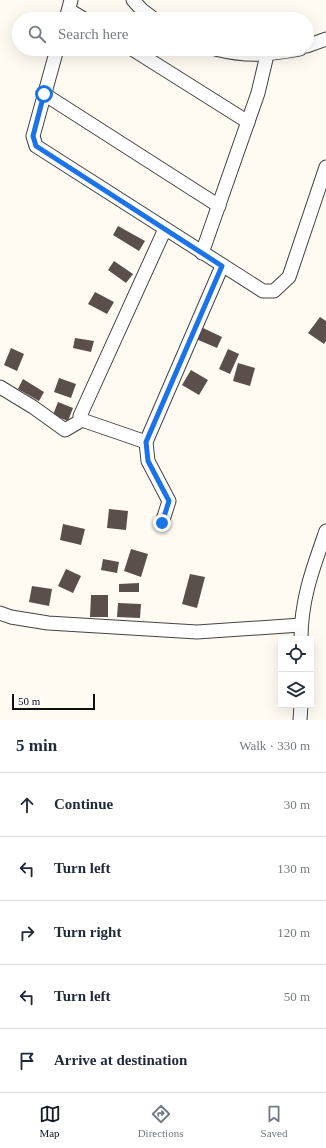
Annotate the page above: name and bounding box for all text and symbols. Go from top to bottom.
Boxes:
search box [12,12,314,56]
icon: search [26,23,48,45]
text: Search here [58,26,128,42]
route start [35,85,53,103]
route end [153,514,171,532]
map controls [278,636,314,708]
button: locate [278,636,314,672]
button: layers [278,672,314,708]
scale bar [12,692,95,711]
text: 50 m [18,695,40,707]
text: 5 min [16,736,57,755]
text: Walk · 330 m [239,738,310,753]
icon: ahead [16,794,38,816]
text: Continue [54,796,113,812]
text: 30 m [284,797,310,812]
icon: left [16,858,38,880]
text: Turn left [54,860,111,876]
text: 130 m [277,861,310,876]
icon: right [16,922,38,944]
text: Turn right [54,924,121,940]
text: 120 m [277,925,310,940]
icon: left [16,986,38,1008]
text: Turn left [54,988,111,1004]
text: 50 m [284,989,310,1004]
icon: arrive [16,1050,38,1072]
text: Arrive at destination [54,1052,187,1068]
tab: Map [39,1103,61,1139]
tab: Directions [138,1103,183,1139]
tab: Saved [261,1103,287,1139]

